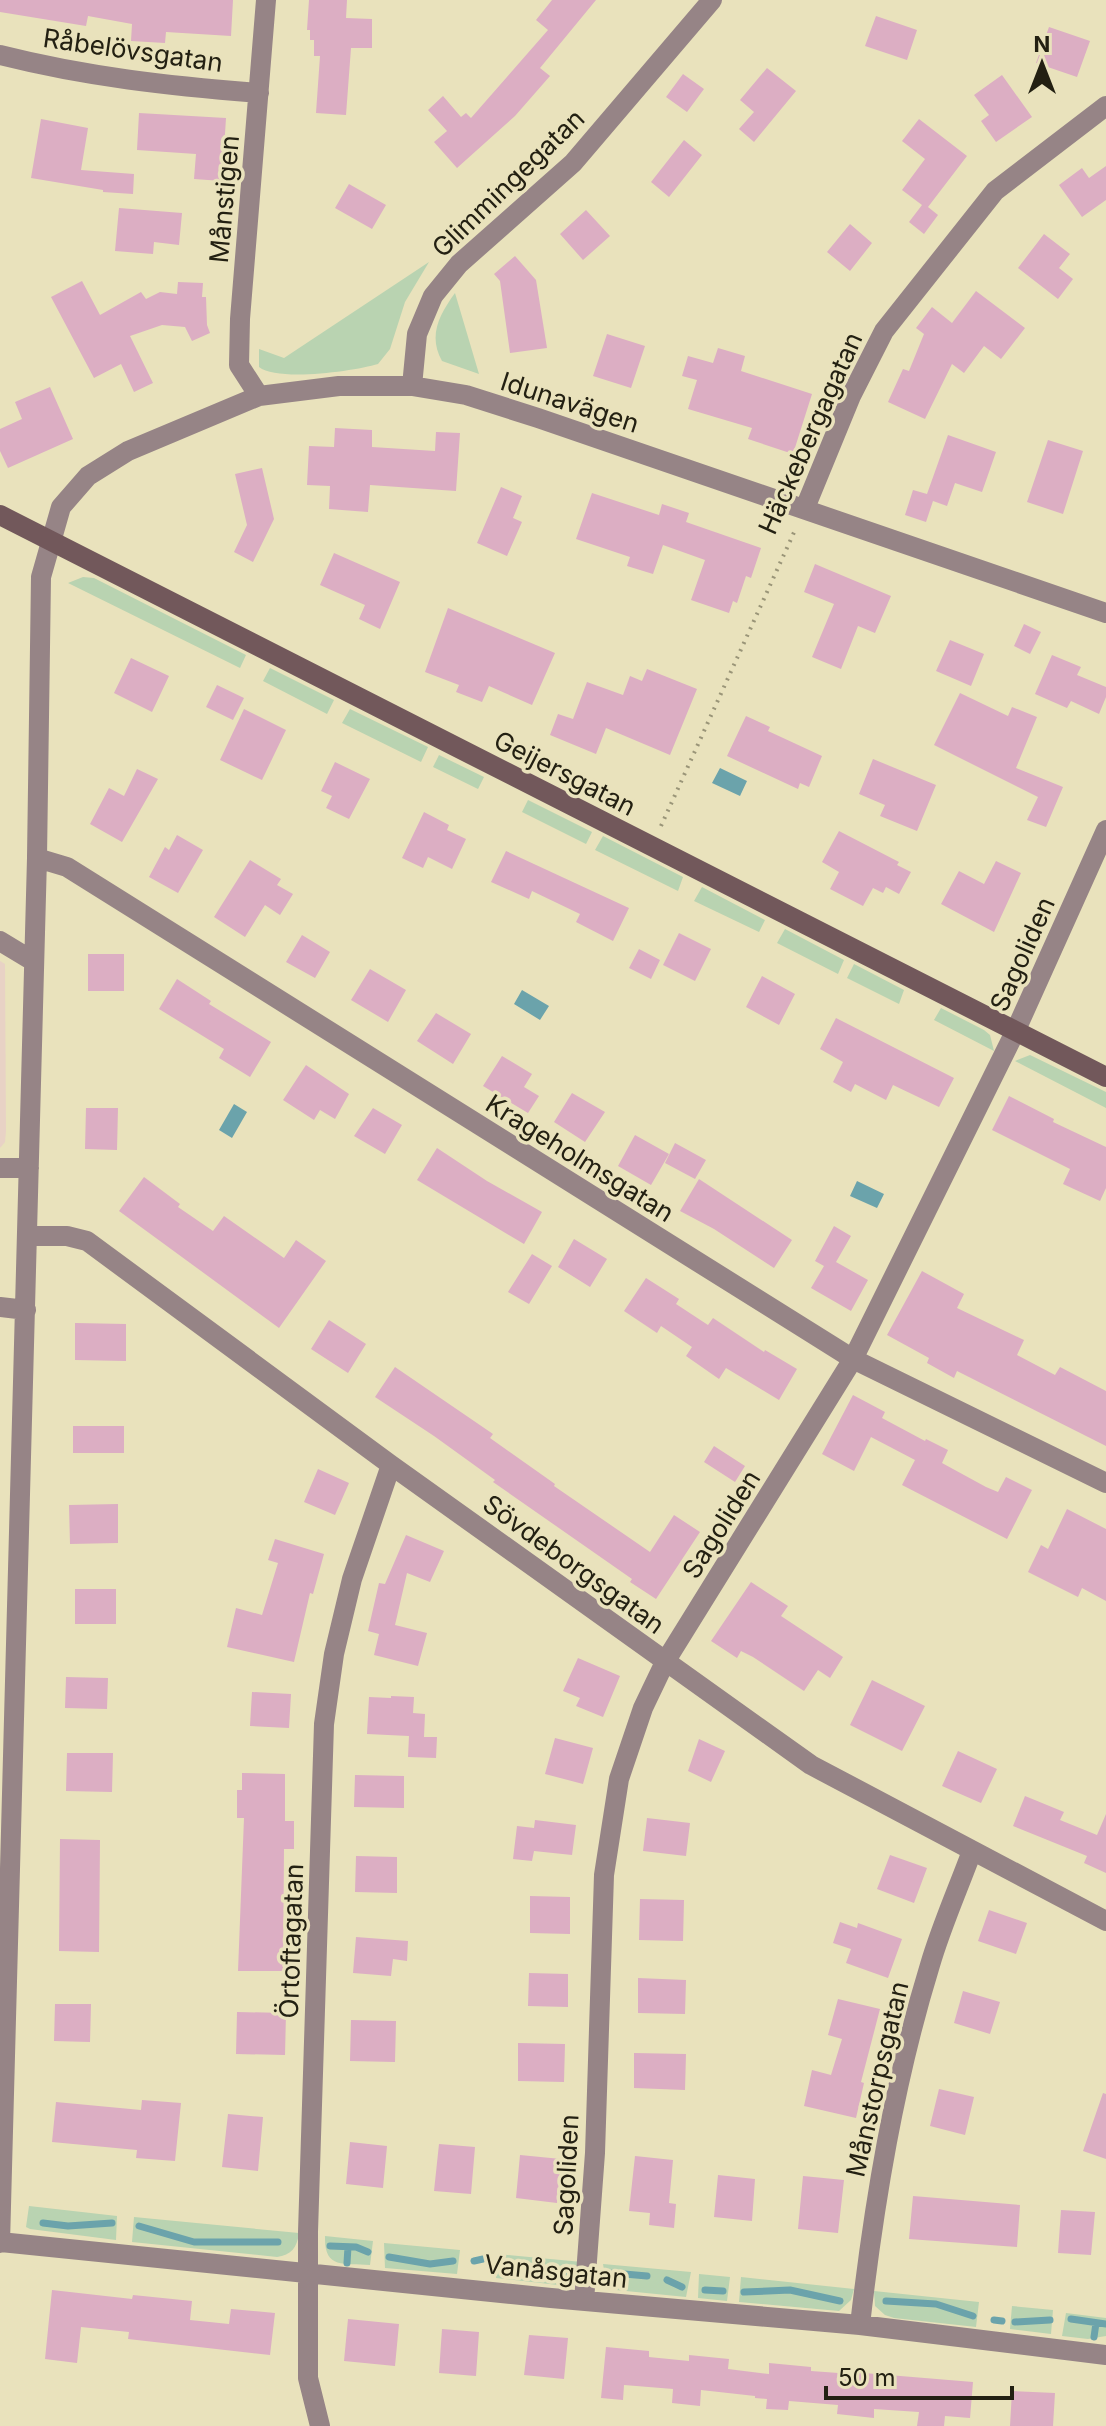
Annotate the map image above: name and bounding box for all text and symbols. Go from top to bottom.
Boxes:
street label: Råbelövsgatan [41,22,225,78]
north arrow [1002,24,1082,104]
text: N [1034,31,1050,57]
street label: Glimmingegatan [425,103,591,263]
street label: Månstigen [203,134,245,264]
street label: Häckebergagatan [752,327,868,539]
street label: Idunavägen [497,365,643,439]
street label: Geijersgatan [489,724,641,822]
street label: Sagoliden [983,892,1061,1016]
street label: Krageholmsgatan [480,1088,680,1228]
street label: Sagoliden [676,1464,766,1584]
street label: Sövdeborgsgatan [477,1488,671,1640]
street label: Örtoftagatan [273,1863,309,2019]
street label: Månstorpsgatan [839,1978,915,2180]
street label: Sagoliden [547,2113,585,2237]
street label: Vanåsgatan [483,2248,629,2294]
scale bar [826,2350,1012,2400]
text: 50 m [838,2363,896,2392]

